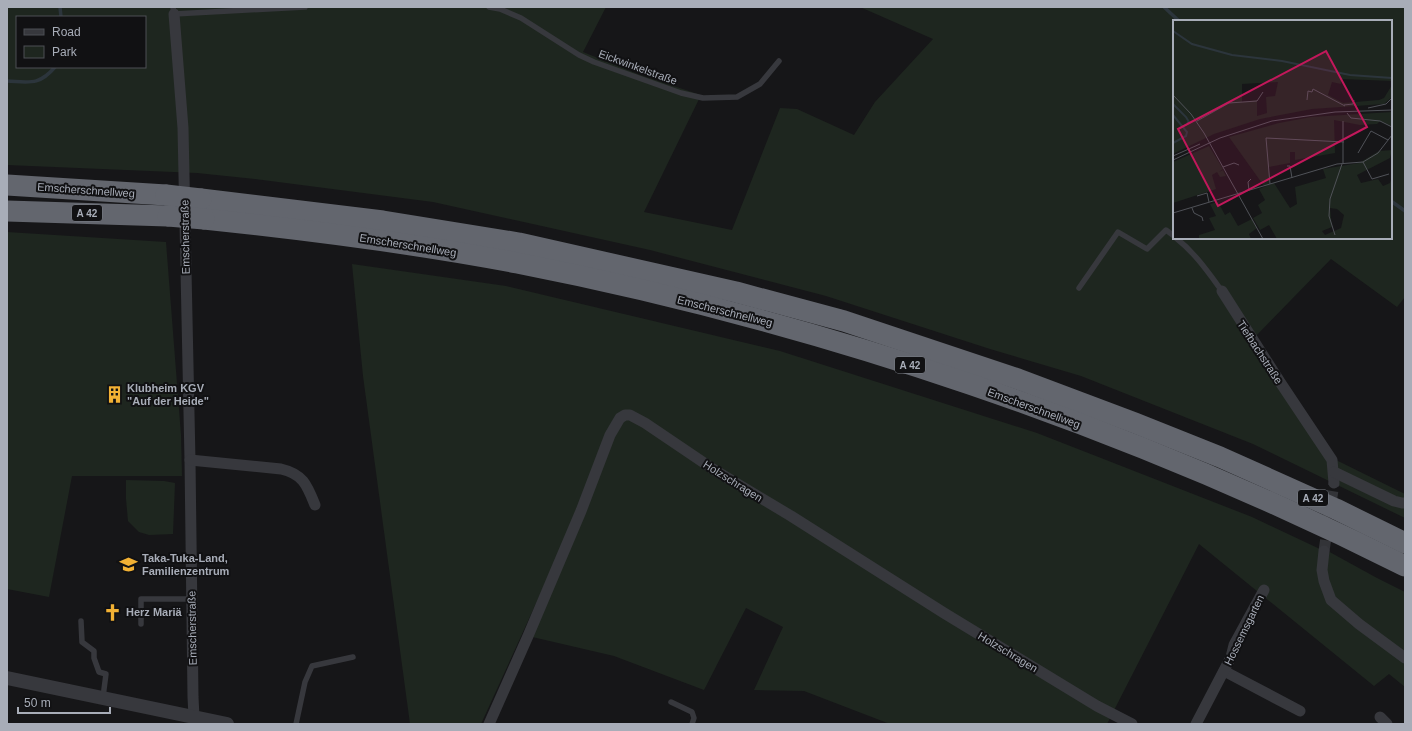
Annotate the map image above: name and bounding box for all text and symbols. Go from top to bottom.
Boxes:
legend [16,16,146,68]
inset map [1173,20,1392,239]
text: Road [52,25,81,39]
text: Park [52,45,78,59]
street label: Eickwinkelstraße [597,47,679,87]
street label: Emscherschnellweg [37,181,135,199]
street label: Emscherstraße [178,200,192,274]
road number: A 42 [72,205,102,221]
street label: Emscherschnellweg [359,231,457,259]
street label: Emscherschnellweg [676,293,774,329]
street label: Tiefbachstraße [1235,318,1285,386]
road number: A 42 [895,357,925,373]
place label: Klubheim KGV "Auf der Heide" [127,382,209,407]
building icon: Klubheim KGV "Auf der Heide" [104,384,124,404]
street label: Emscherschnellweg [986,386,1082,430]
street label: Holzschragen [701,458,765,504]
road number: A 42 [1298,490,1328,506]
place label: Taka-Tuka-Land, Familienzentrum [142,552,230,577]
school or university icon: Taka-Tuka-Land, Familienzentrum [119,554,139,574]
street label: Emscherstraße [185,591,199,665]
street label: Hossemsgarten [1222,593,1266,667]
church icon: Herz Mariä [103,602,123,622]
place label: Herz Mariä [126,606,183,618]
street label: Holzschragen [976,630,1040,674]
scale bar [18,689,110,715]
text: 50 m [24,696,51,710]

